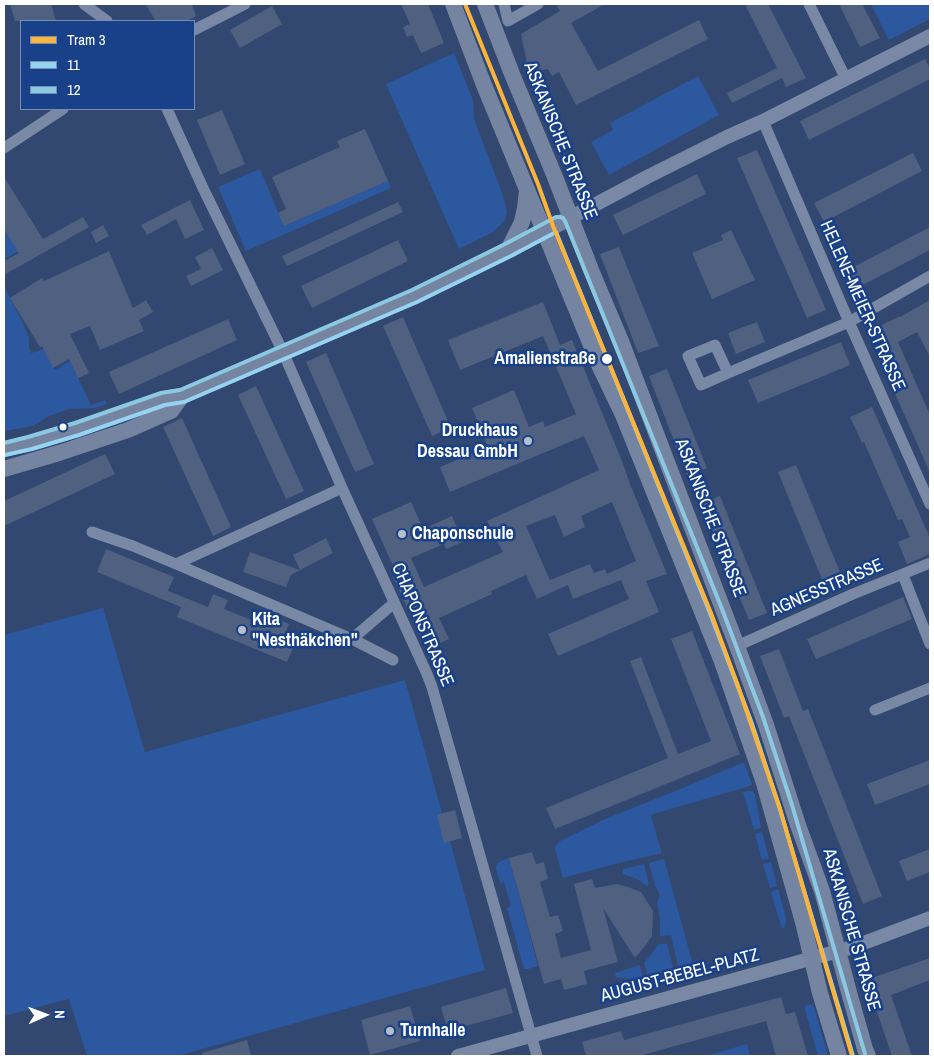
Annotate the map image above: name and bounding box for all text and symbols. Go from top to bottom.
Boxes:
legend [20,20,195,110]
text: Tram 3 [67,29,106,50]
text: 11 [67,54,80,75]
street label: ASKANISCHE STRASSE [518,59,602,223]
text: 12 [67,79,81,100]
street label: HELENE-MEIER-STRASSE [815,217,909,395]
place label: Amalienstraße [494,348,596,370]
marker: Amalienstraße [600,352,614,366]
place label: Druckhaus Dessau GmbH [417,420,518,462]
unlabelled marker [58,422,68,432]
marker: Druckhaus Dessau GmbH [522,435,534,447]
street label: ASKANISCHE STRASSE [670,436,750,600]
place label: Chaponschule [412,523,514,545]
marker: Chaponschule [396,528,408,540]
street label: AGNESSTRASSE [767,555,887,621]
street label: CHAPONSTRASSE [386,560,458,690]
place label: Kita "Nesthäkchen" [252,609,358,652]
marker: Kita "Nesthäkchen" [236,624,248,636]
street label: ASKANISCHE STRASSE [817,846,885,1014]
street label: AUGUST-BEBEL-PLATZ [598,944,762,1008]
north arrow [20,990,70,1040]
text: N [51,1010,69,1019]
place label: Turnhalle [400,1020,465,1042]
marker: Turnhalle [384,1025,396,1037]

